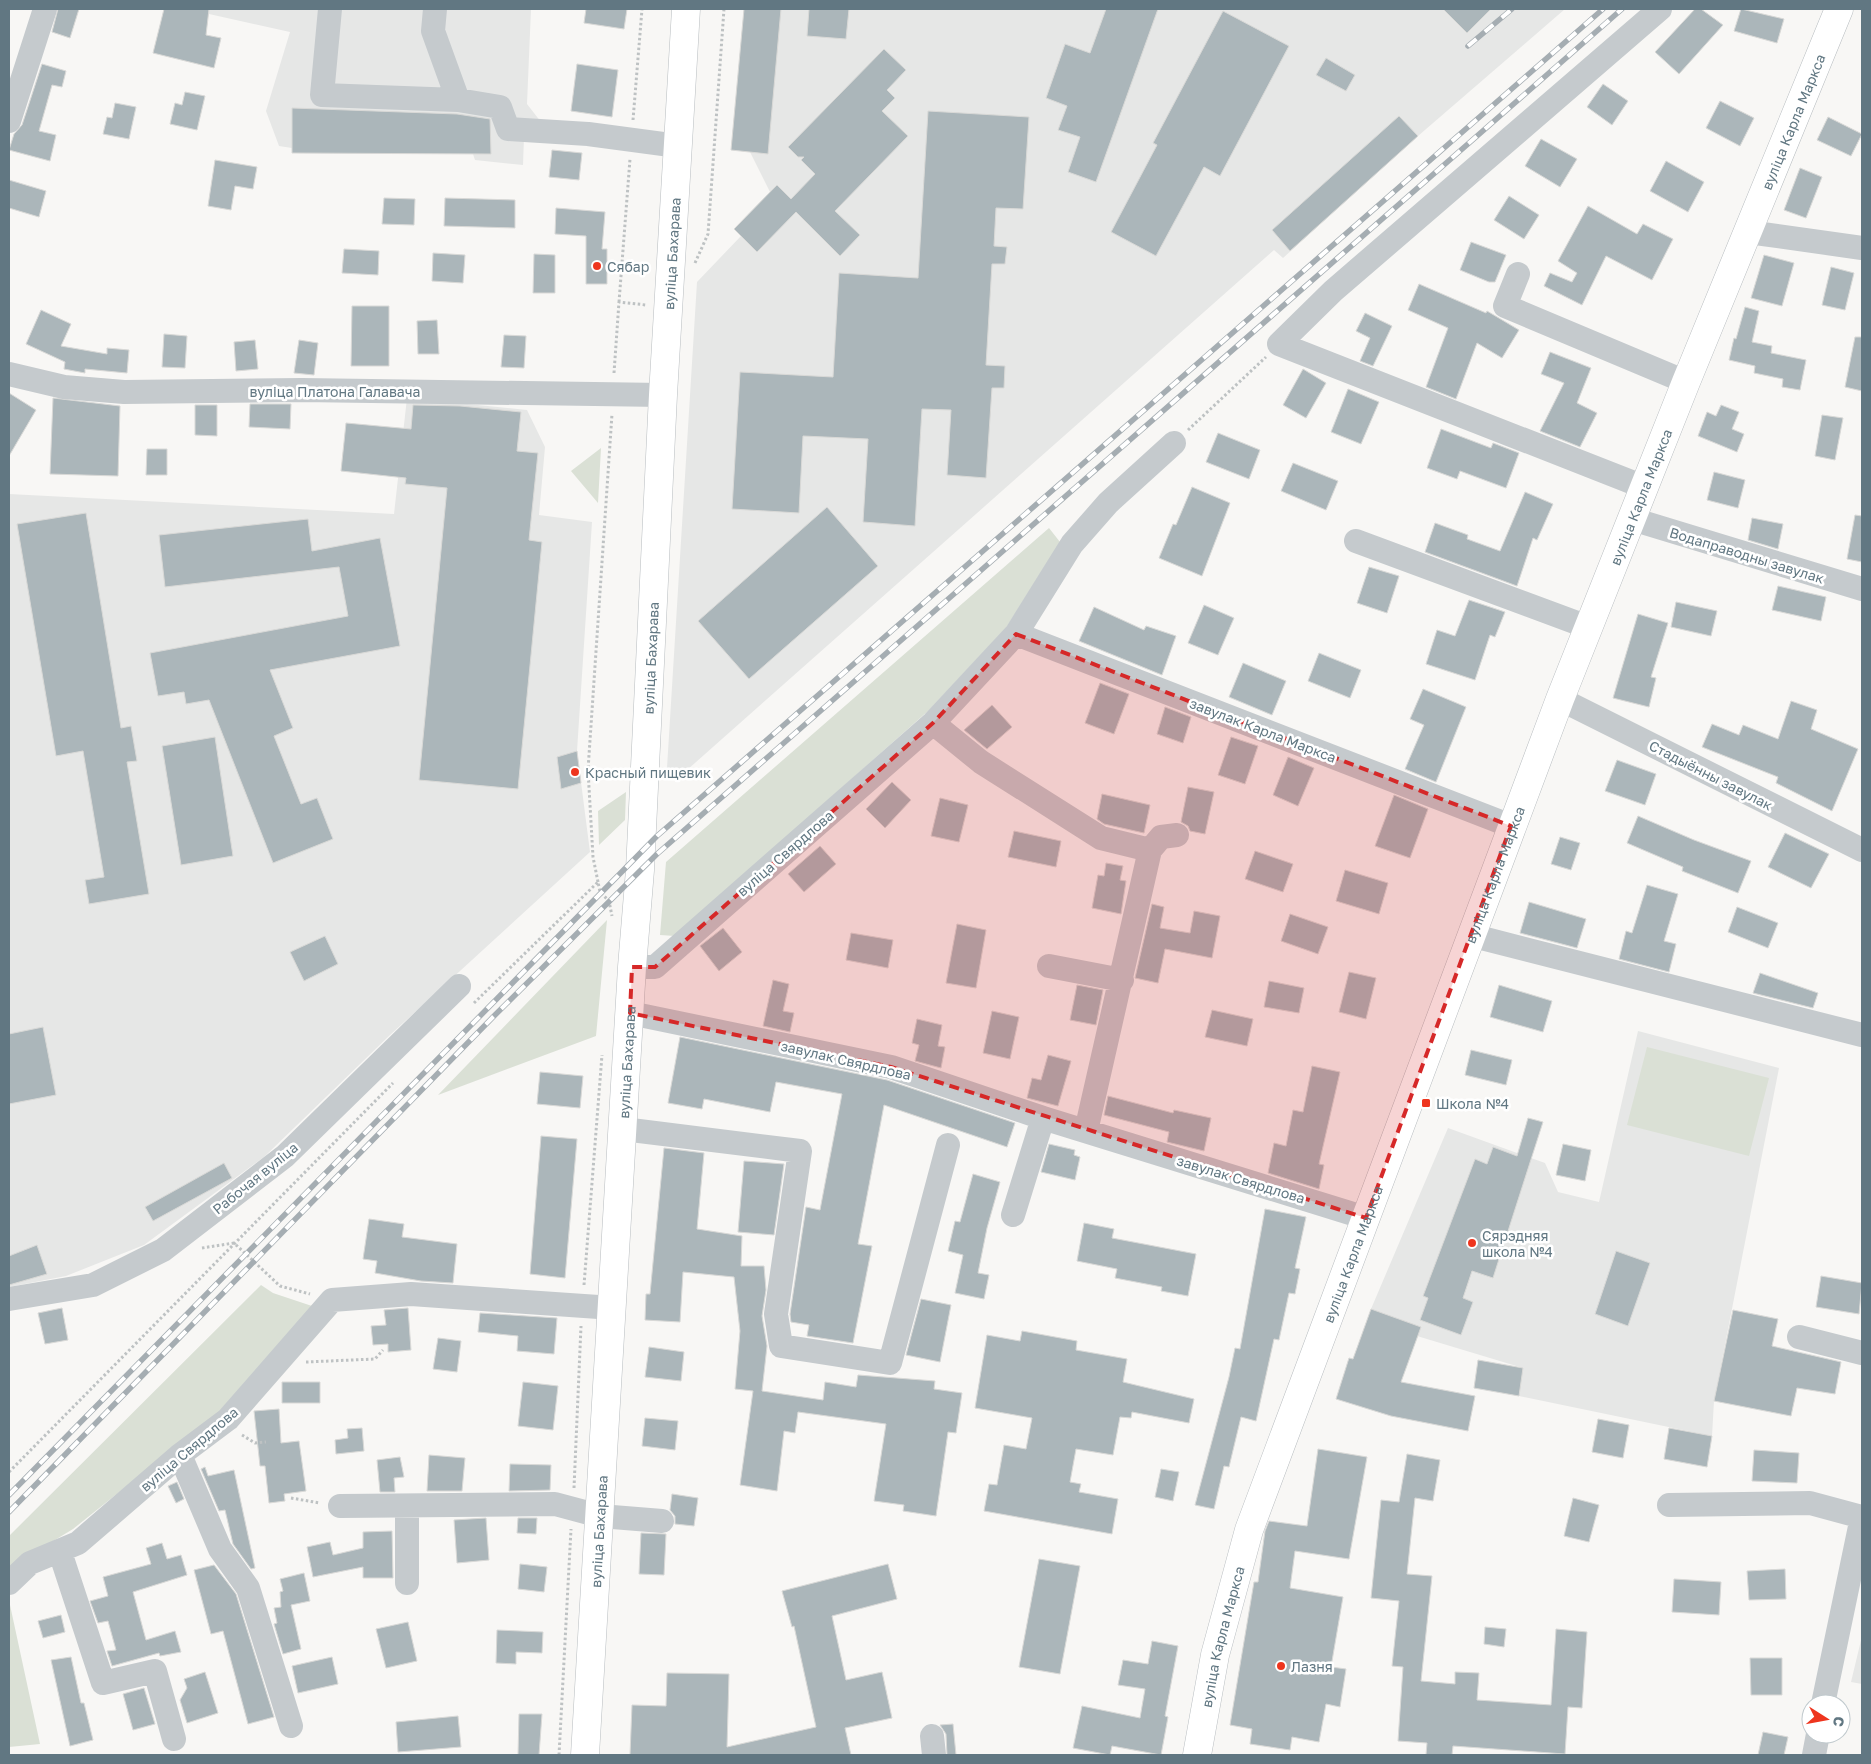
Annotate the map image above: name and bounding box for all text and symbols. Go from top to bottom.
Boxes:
street label: вуліца Карла Маркса [1757,51,1828,192]
street label: вуліца Бахарава [660,197,683,310]
place label: Сябар [607,258,649,275]
marker: Сябар [591,260,603,272]
street label: вуліца Платона Галавача [250,383,420,400]
street label: вуліца Карла Маркса [1606,426,1675,567]
street label: Водаправодны завулак [1668,523,1826,587]
street label: вуліца Бахарава [639,601,661,715]
street label: завулак Карла Маркса [1187,694,1339,766]
street label: Стадыённы завулак [1646,737,1776,813]
place label: Красный пищевик [585,764,711,781]
marker: Красный пищевик [569,766,581,778]
street label: вуліца Карла Маркса [1461,804,1528,945]
street label: вуліца Свярдлова [733,806,837,900]
street label: вуліца Бахарава [614,1006,638,1119]
street label: завулак Свярдлова [779,1037,913,1083]
place label: Школа №4 [1436,1095,1509,1112]
marker: Школа №4 [1420,1097,1432,1109]
street label: Рабочая вуліца [209,1138,301,1218]
street label: завулак Свярдлова [1175,1151,1307,1207]
street label: вуліца Карла Маркса [1319,1183,1386,1325]
place label: Сярэдняя школа №4 [1482,1227,1553,1260]
marker: Сярэдняя школа №4 [1466,1237,1478,1249]
street label: вуліца Свярдлова [137,1403,241,1495]
street label: вуліца Бахарава [587,1475,610,1588]
street label: вуліца Карла Маркса [1197,1564,1247,1709]
place label: Лазня [1291,1658,1333,1675]
marker: Лазня [1275,1660,1287,1672]
north arrow [1801,1694,1851,1744]
text: С [1830,1715,1849,1728]

